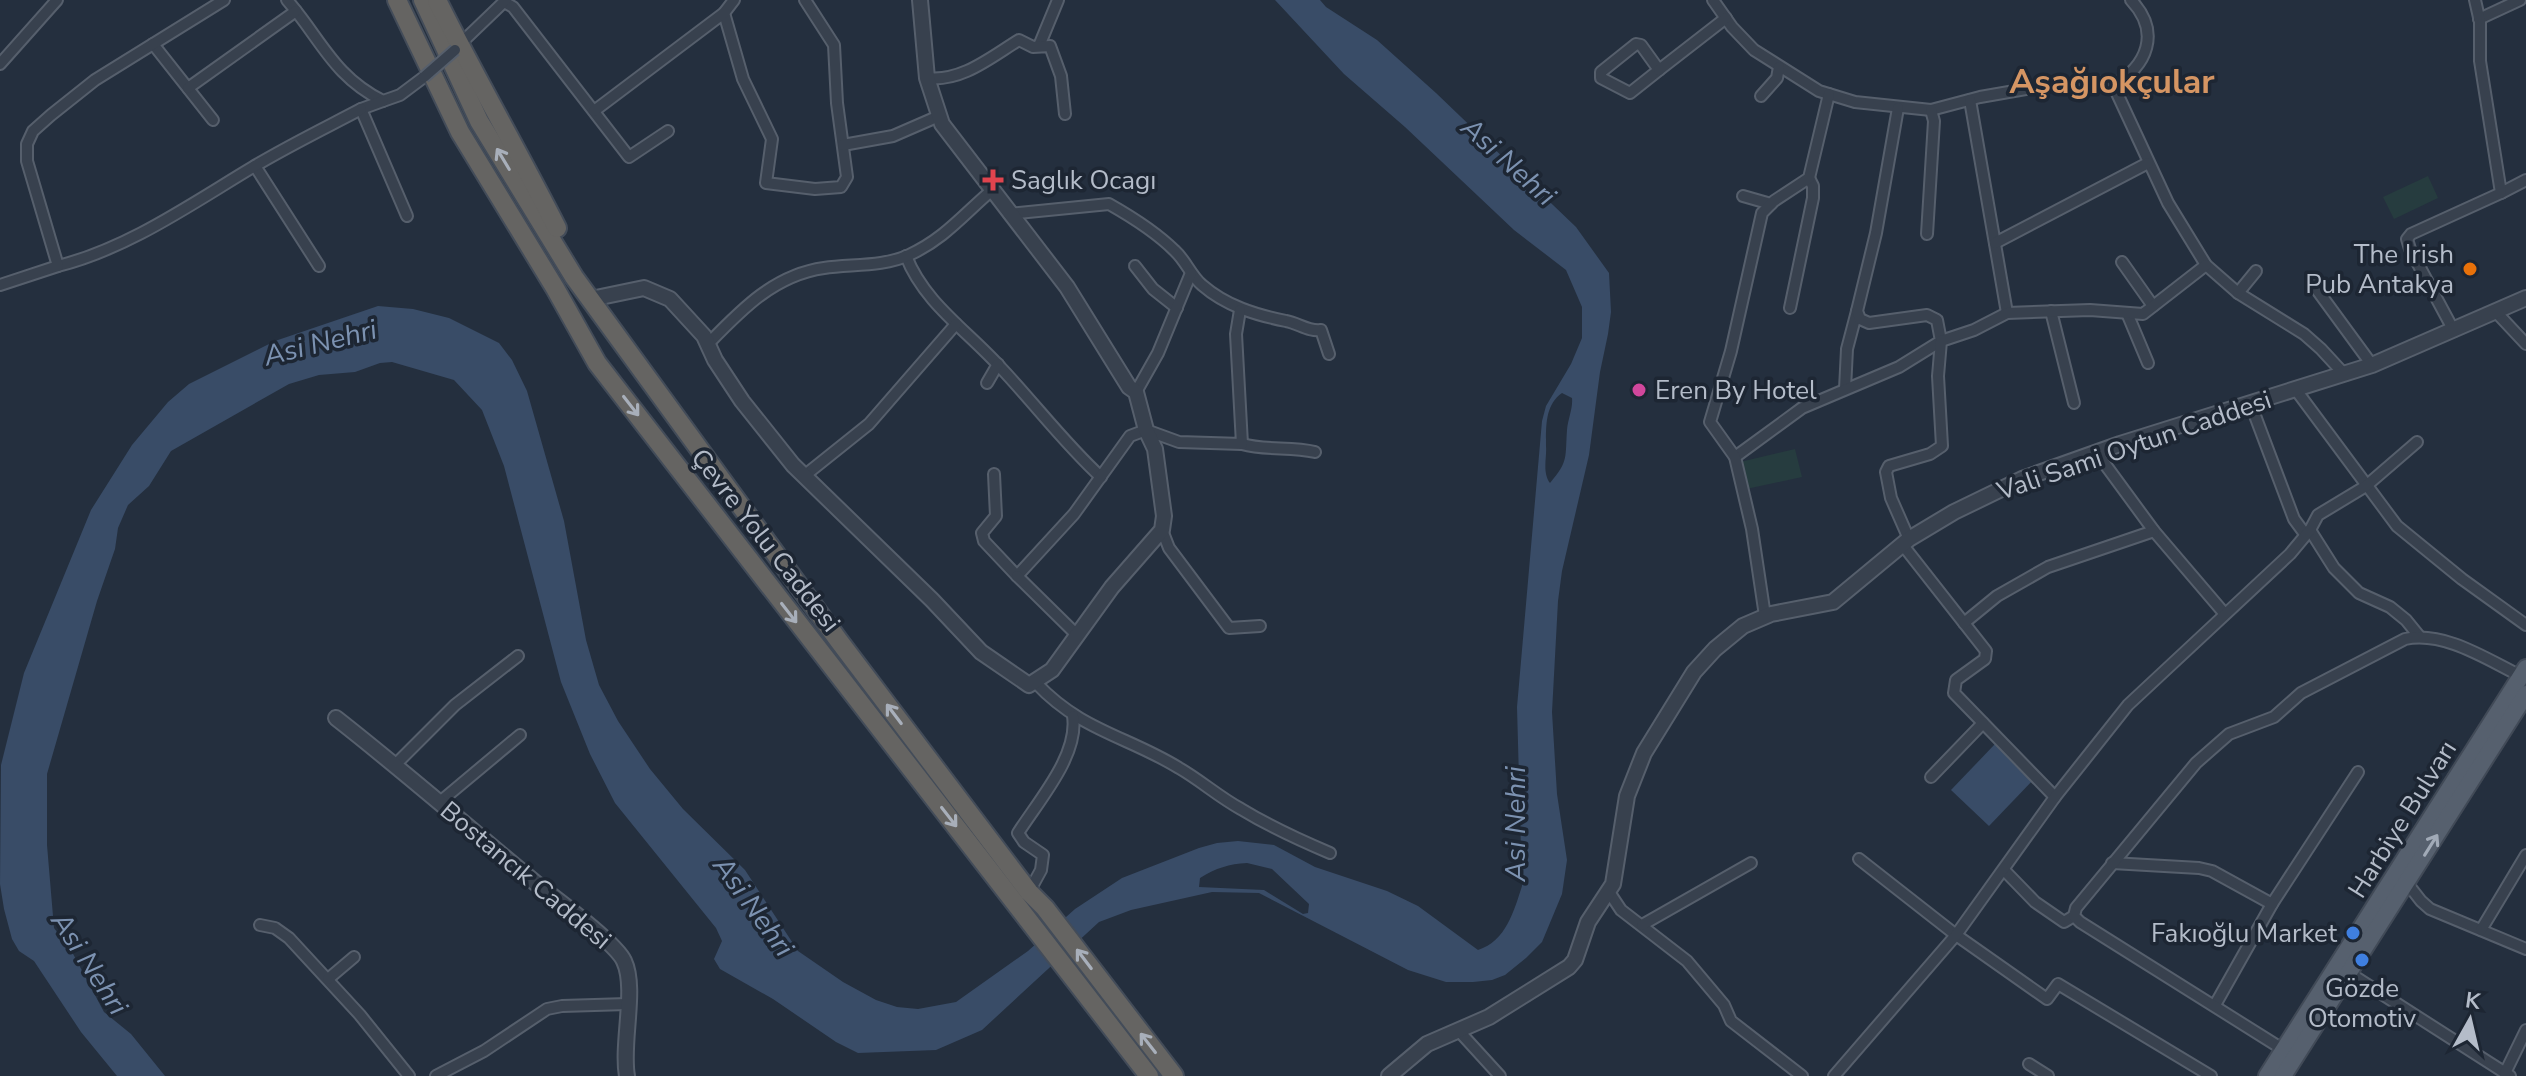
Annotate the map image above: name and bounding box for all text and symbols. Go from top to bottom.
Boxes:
district label: Aşağıokçular [2009,59,2215,105]
water label: Asi Nehri [1452,108,1564,215]
one-way arrow [494,148,510,171]
place label: Saglık Ocagı [1011,163,1156,198]
marker: Saglık Ocagı [982,169,1004,191]
place label: The Irish Pub Antakya [2305,237,2454,302]
marker: The Irish Pub Antakya [2461,260,2479,278]
water label: Asi Nehri [259,310,381,376]
place label: Eren By Hotel [1655,373,1817,408]
marker: Eren By Hotel [1630,381,1648,399]
street label: Vali Sami Oytun Caddesi [1992,382,2276,509]
one-way arrow [622,395,639,417]
street label: Çevre Yolu Caddesi [683,441,848,639]
one-way arrow [781,601,798,623]
one-way arrow [886,704,903,725]
street label: Harbiye Bulvarı [2340,734,2465,905]
water label: Asi Nehri [1497,766,1535,883]
street label: Bostancık Caddesi [433,793,619,957]
one-way arrow [941,806,958,827]
one-way arrow [2423,834,2439,857]
water label: Asi Nehri [703,848,803,965]
water label: Asi Nehri [41,904,137,1023]
place label: Fakıoğlu Market [2151,916,2338,951]
marker: Fakıoğlu Market [2344,924,2362,942]
one-way arrow [1075,949,1092,970]
marker: Gözde Otomotiv [2353,951,2371,969]
place label: Gözde Otomotiv [2308,971,2417,1036]
north arrow [2430,980,2510,1060]
text: K [2463,985,2483,1017]
one-way arrow [1139,1033,1156,1054]

